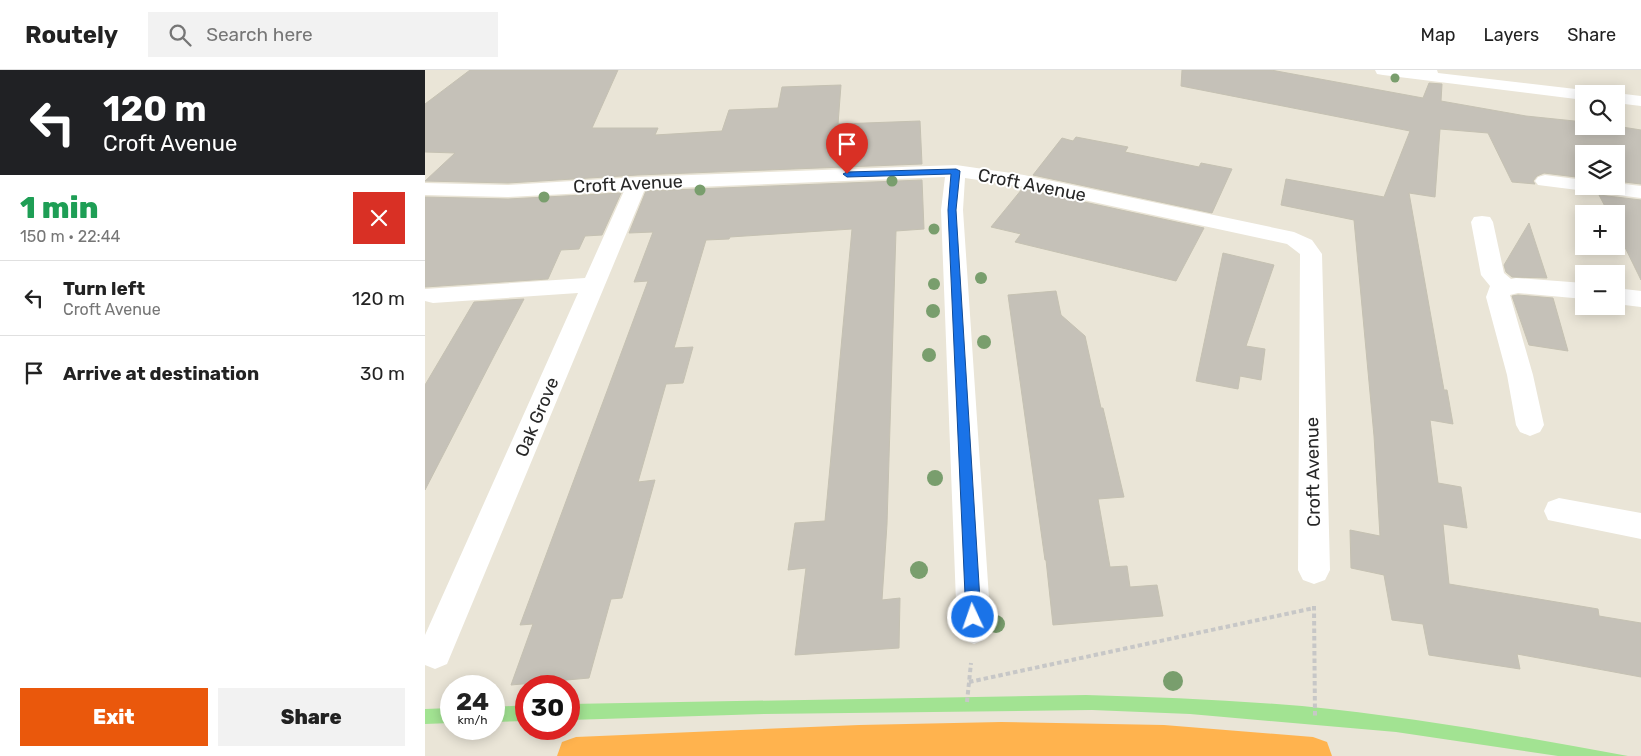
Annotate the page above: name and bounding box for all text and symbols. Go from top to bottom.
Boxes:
search box [148,12,498,57]
text: Routely [25,21,118,49]
icon: search [166,21,194,49]
text: Search here [206,23,313,46]
text: Map [1421,24,1456,46]
text: Layers [1484,24,1539,46]
text: Share [1567,24,1616,46]
map controls [1575,85,1625,315]
button: search [1575,85,1625,135]
text: 120 m [103,88,206,130]
icon: left [20,90,85,155]
pin [826,123,868,174]
text: Croft Avenue [103,130,237,157]
icon: arrive [833,130,861,158]
button: layers [1575,145,1625,195]
street label: Croft Avenue [976,164,1088,206]
street label: Croft Avenue [573,170,683,198]
text: 1 min [20,190,98,226]
button: close [353,192,405,244]
button: + [1575,205,1625,255]
text: 150 m · 22:44 [20,227,121,246]
button: − [1575,265,1625,315]
text: Turn left [63,277,145,300]
icon: left [20,284,48,312]
text: 120 m [352,287,405,310]
text: Croft Avenue [63,300,161,319]
icon: arrive [20,359,48,387]
text: Arrive at destination [63,362,259,385]
text: 30 m [360,362,405,385]
street label: Oak Grove [510,374,564,460]
street label: Croft Avenue [1301,417,1325,527]
position arrow [946,590,998,642]
speed limit sign: 30 [515,675,580,740]
text: 24 [456,687,489,716]
button: Exit [20,688,208,746]
button: Share [218,688,405,746]
text: km/h [458,713,487,727]

